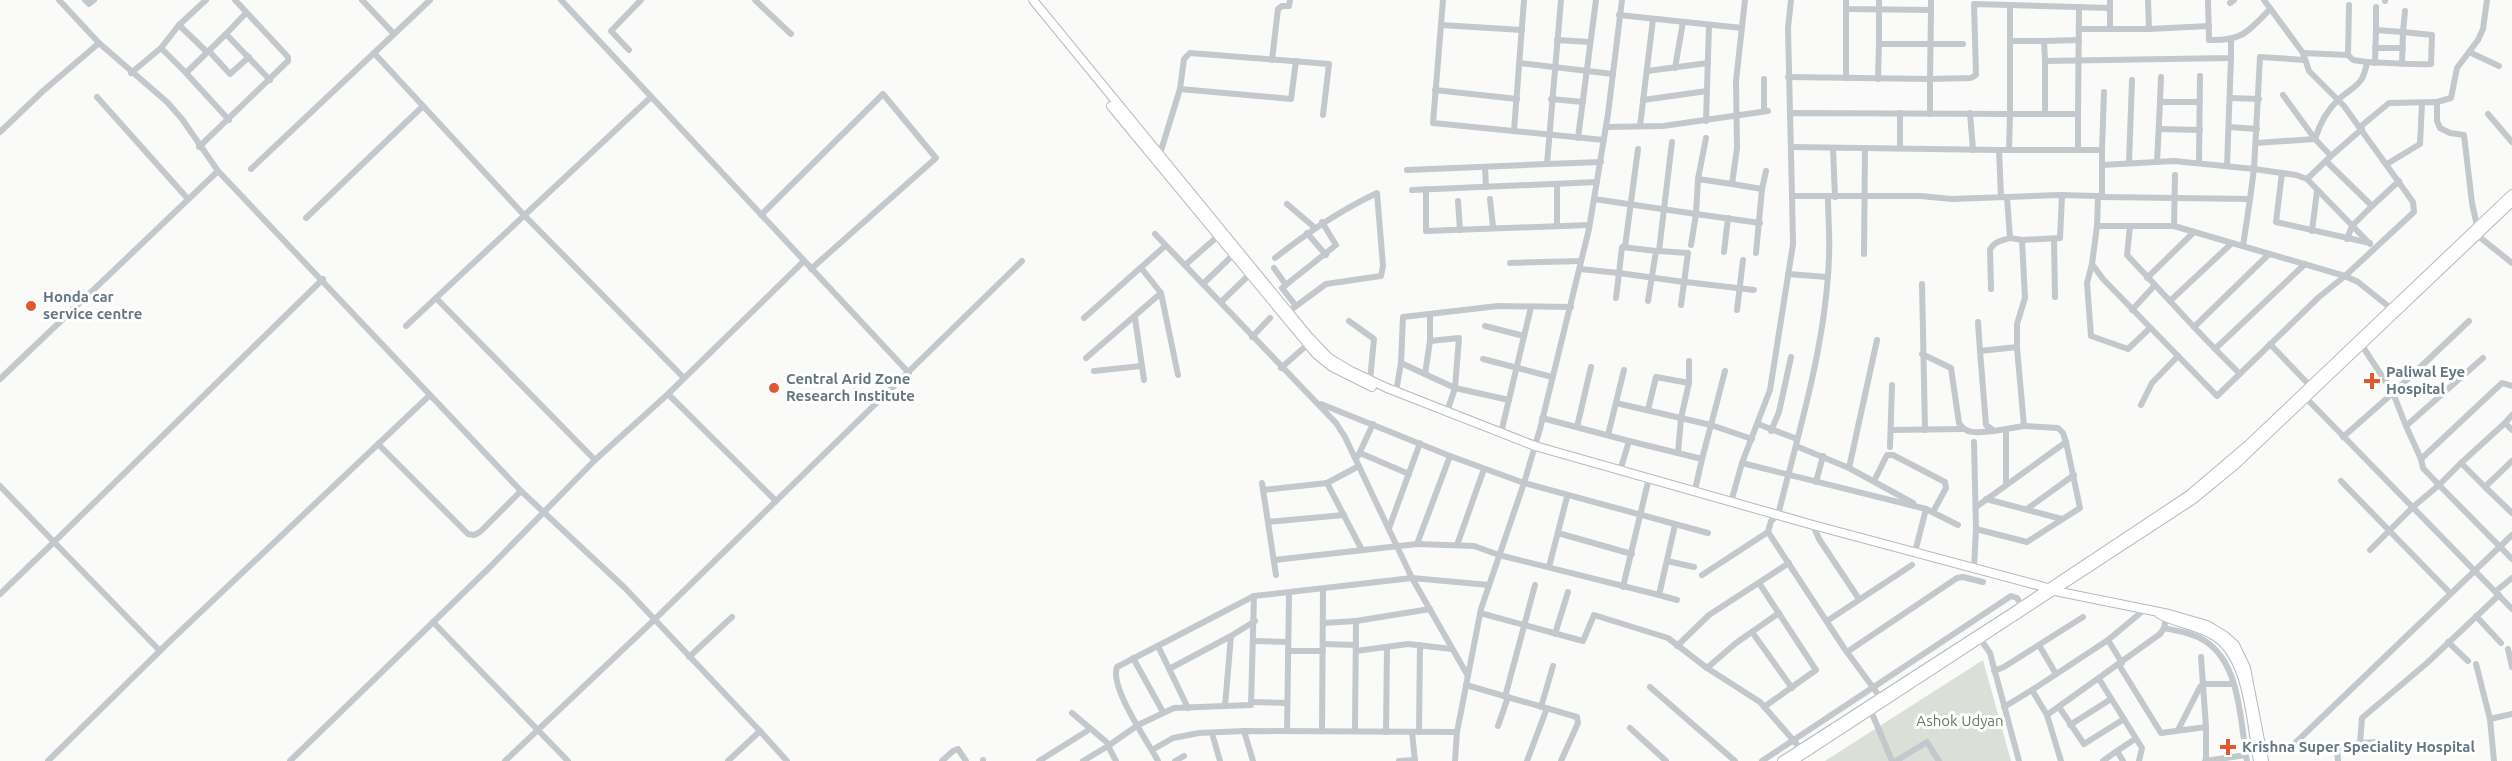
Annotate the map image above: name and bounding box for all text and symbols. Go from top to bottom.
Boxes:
place label: Honda car service centre [43,288,142,322]
marker: Honda car service centre [24,299,38,313]
place label: Paliwal Eye Hospital [2386,363,2465,397]
place label: Central Arid Zone Research Institute [786,370,915,404]
marker: Paliwal Eye Hospital [2363,372,2381,390]
marker: Central Arid Zone Research Institute [767,381,781,395]
park label: Ashok Udyan [1916,712,2004,729]
marker: Krishna Super Speciality Hospital [2219,738,2237,756]
place label: Krishna Super Speciality Hospital [2242,738,2475,755]

